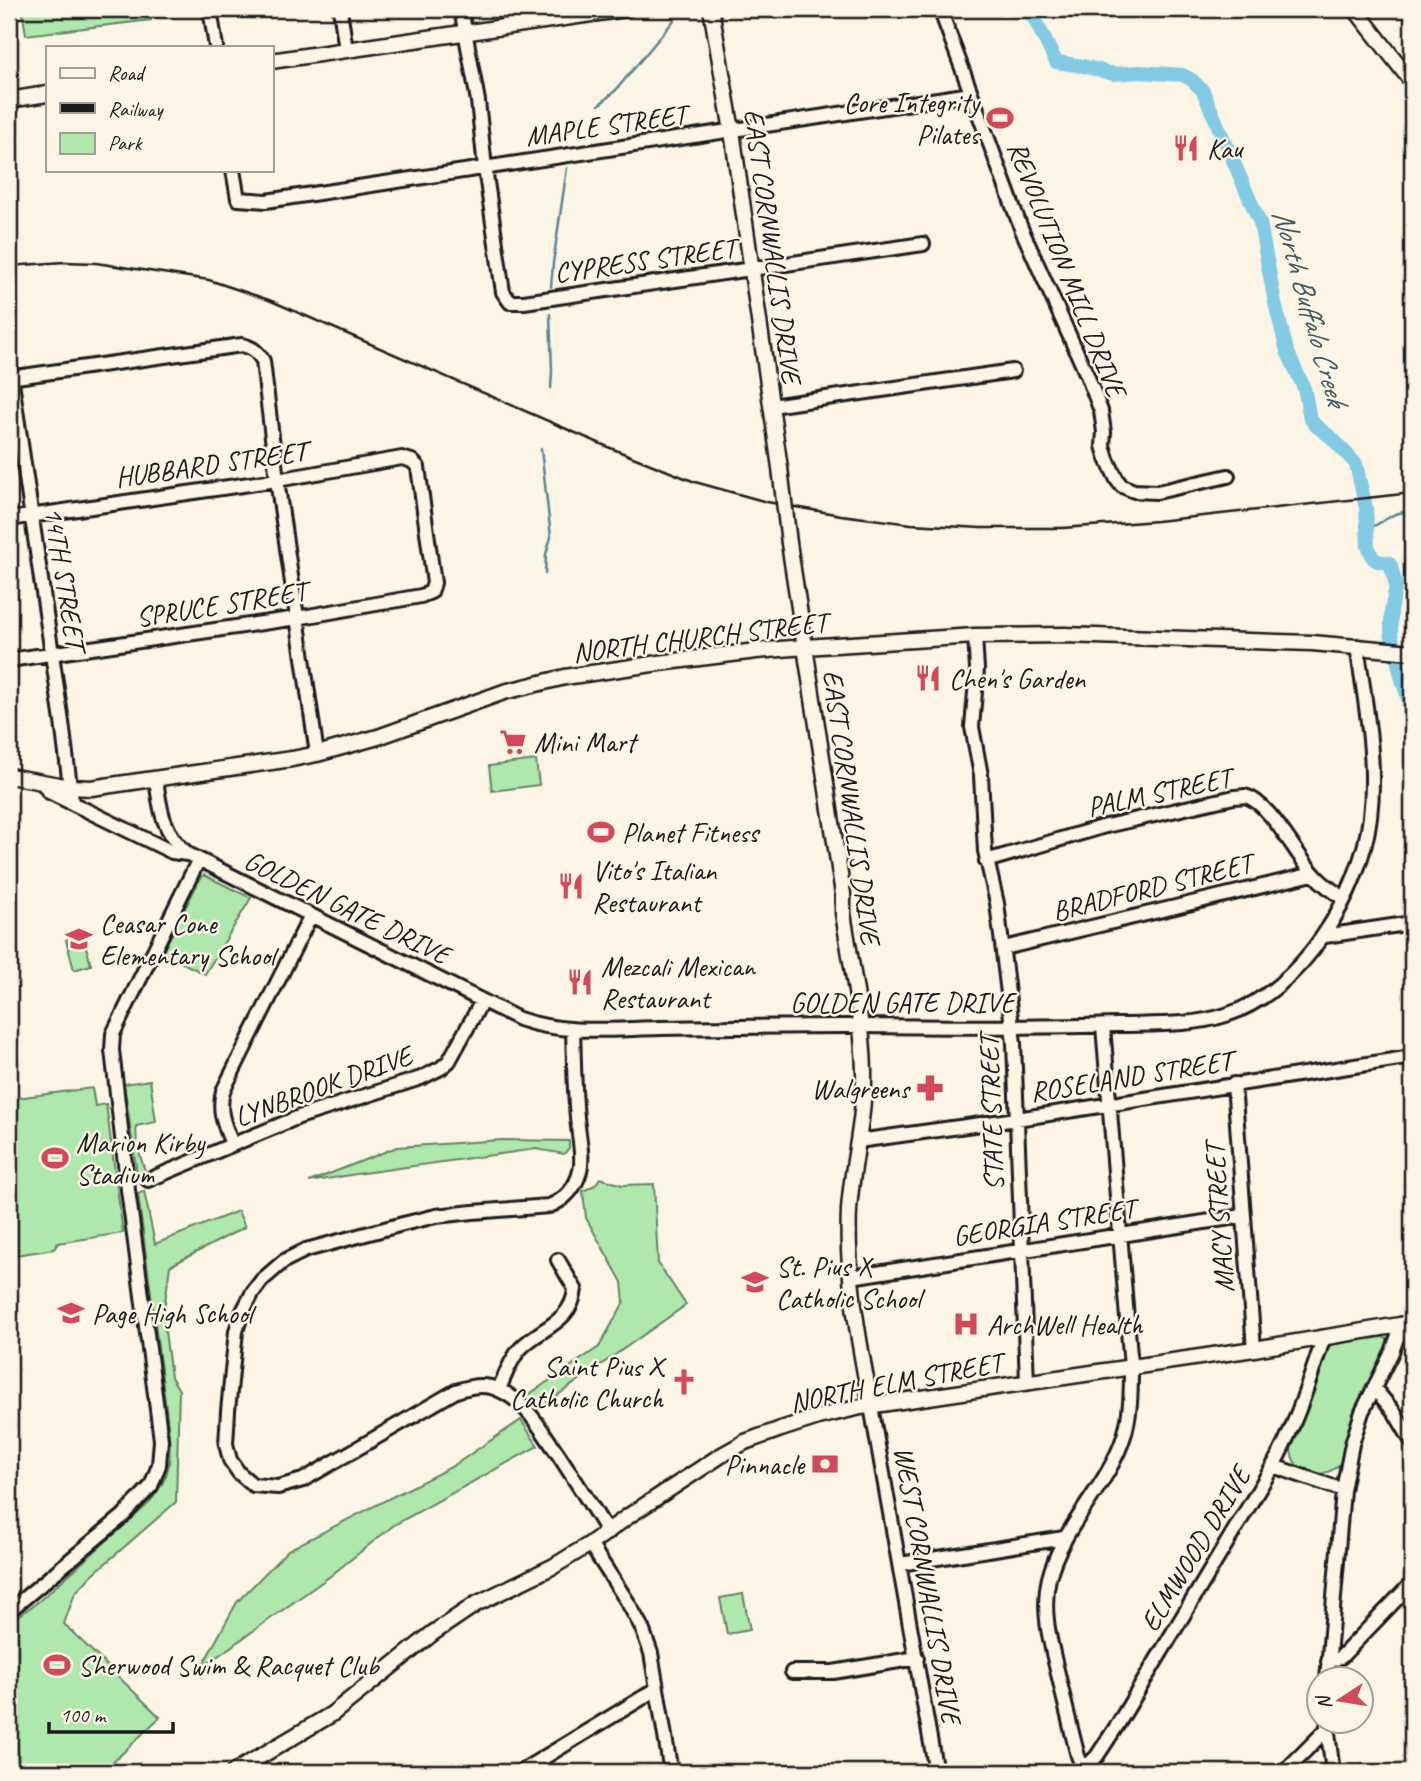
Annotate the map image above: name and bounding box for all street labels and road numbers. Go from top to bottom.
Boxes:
street label: MAPLE STREET [523,96,695,154]
street label: EAST CORNWALLIS DRIVE [736,107,810,388]
street label: REVOLUTION MILL DRIVE [1000,136,1136,405]
street label: CYPRESS STREET [552,229,744,290]
street label: HUBBARD STREET [113,432,316,495]
street label: 14TH STREET [36,504,95,659]
street label: SPRUCE STREET [134,572,316,635]
street label: NORTH CHURCH STREET [571,603,835,670]
street label: EAST CORNWALLIS DRIVE [815,668,889,949]
street label: PALM STREET [1084,758,1240,824]
street label: GOLDEN GATE DRIVE [239,842,459,973]
street label: BRADFORD STREET [1049,844,1261,929]
street label: GOLDEN GATE DRIVE [790,985,1018,1020]
street label: STATE STREET [971,1028,1011,1191]
street label: LYNBROOK DRIVE [230,1037,419,1134]
street label: ROSELAND STREET [1028,1042,1242,1109]
street label: MACY STREET [1196,1136,1242,1294]
street label: GEORGIA STREET [950,1189,1144,1254]
street label: NORTH ELM STREET [787,1343,1011,1420]
street label: WEST CORNWALLIS DRIVE [886,1444,970,1730]
street label: ELMWOOD DRIVE [1132,1457,1260,1638]

